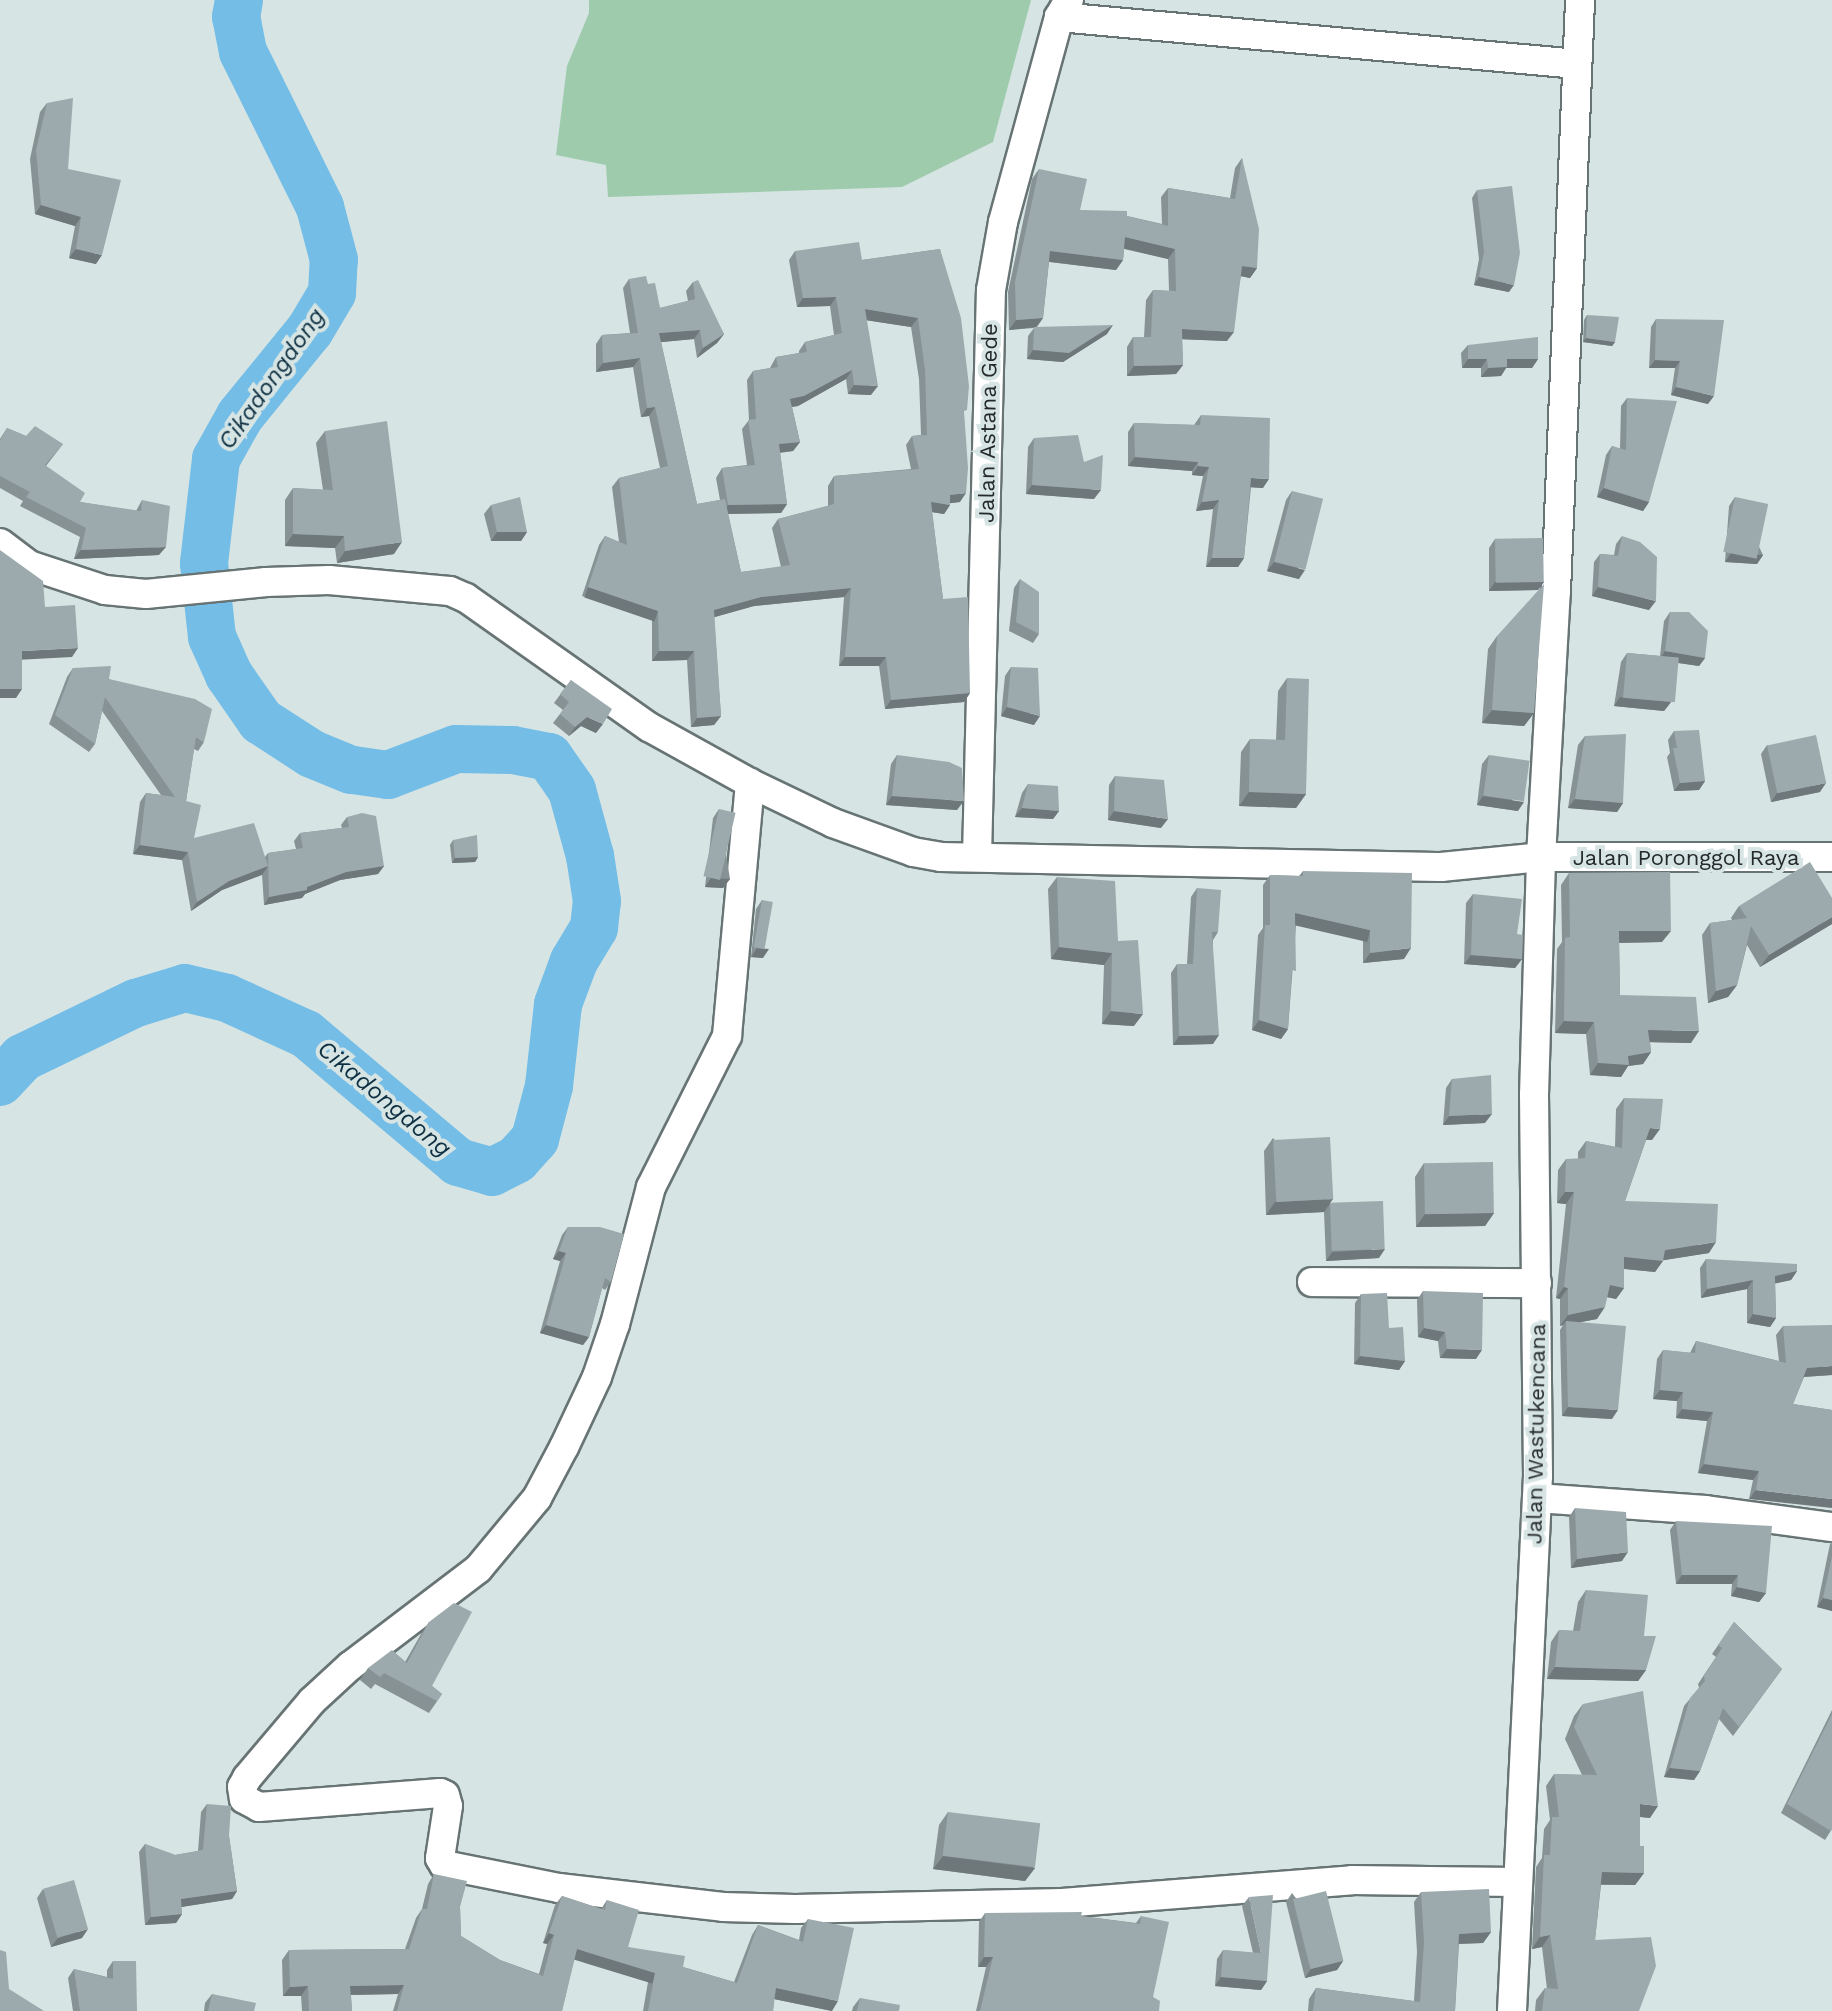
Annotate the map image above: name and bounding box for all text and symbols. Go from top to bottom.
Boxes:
water label: Cikadongdong [213,303,331,455]
street label: Jalan Astana Gede [973,322,1003,524]
street label: Jalan Poronggol Raya [1572,845,1800,871]
water label: Cikadongdong [311,1035,457,1163]
street label: Jalan Wastukencana [1521,1323,1551,1545]

